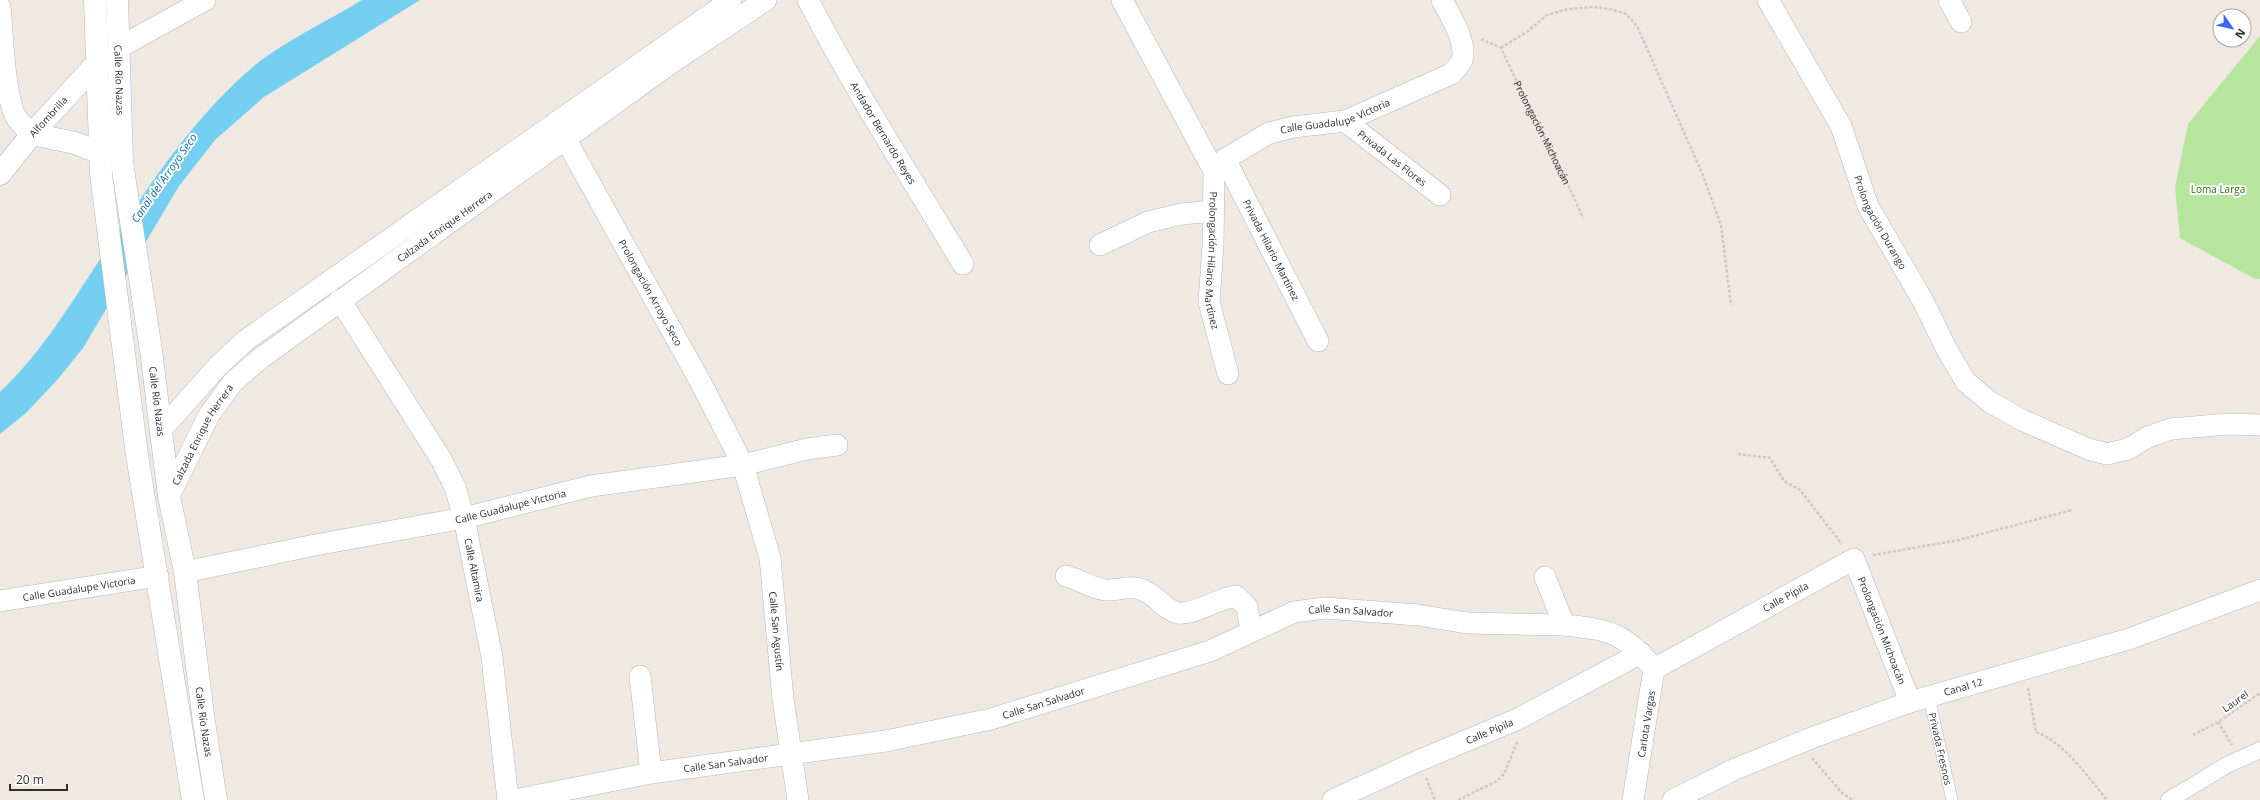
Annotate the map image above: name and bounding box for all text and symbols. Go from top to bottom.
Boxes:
north arrow [2212,8,2252,48]
text: N [2232,26,2249,42]
street label: Calle Río Nazas [111,44,128,116]
street label: Prolongación Michoacán [1510,78,1574,187]
street label: Andador Bernardo Reyes [847,79,920,187]
street label: Alfombrilla [26,93,70,140]
street label: Calle Guadalupe Victoria [1279,95,1392,137]
street label: Privada Las Flores [1355,127,1430,189]
water label: Canal del Arroyo Seco [127,130,200,225]
street label: Prolongación Durango [1851,173,1910,272]
park label: Loma Larga [2191,182,2245,196]
street label: Calzada Enrique Herrera [394,187,495,265]
street label: Prolongación Hilario Martínez [1202,192,1223,331]
street label: Privada Hilario Martínez [1240,197,1303,303]
street label: Prolongación Arroyo Seco [615,237,686,348]
street label: Calle Río Nazas [146,365,169,437]
street label: Calzada Enrique Herrera [168,381,236,488]
street label: Calle Guadalupe Victoria [454,486,567,527]
street label: Calle Altamira [461,537,488,603]
street label: Calle Guadalupe Victoria [22,573,136,604]
street label: Prolongación Michoacán [1855,575,1909,686]
street label: Calle Pípila [1760,578,1811,615]
street label: Calle San Agustín [766,591,787,672]
street label: Calle San Salvador [1307,601,1394,620]
street label: Canal 12 [1942,674,1985,699]
street label: Calle San Salvador [1001,683,1086,722]
street label: Calle Río Nazas [193,686,216,758]
street label: Laurel [2219,687,2251,715]
street label: Carlota Vargas [1634,689,1658,758]
street label: Privada Fresnos [1926,711,1956,787]
street label: Calle Pípila [1463,715,1515,747]
street label: Calle San Salvador [682,750,769,776]
scale bar [10,766,67,792]
text: 20 m [16,771,44,788]

